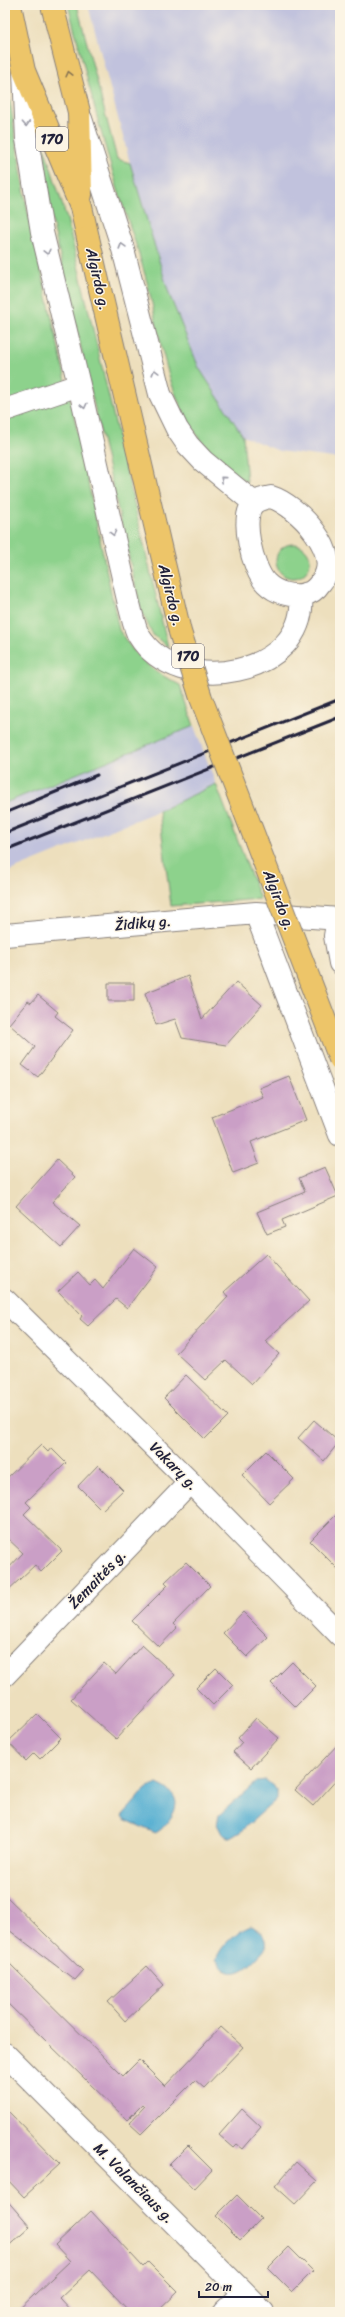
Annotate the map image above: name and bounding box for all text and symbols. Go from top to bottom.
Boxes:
one-way arrow [66,71,74,78]
one-way arrow [22,121,30,127]
road number: 170 [36,127,68,151]
one-way arrow [118,243,127,250]
street label: Algirdo g. [78,244,118,313]
one-way arrow [42,249,50,255]
one-way arrow [151,369,159,375]
one-way arrow [80,403,88,409]
one-way arrow [221,476,228,483]
one-way arrow [108,529,116,536]
street label: Algirdo g. [150,560,191,629]
road number: 170 [172,644,204,668]
street label: Algirdo g. [255,865,303,934]
street label: Židikų g. [114,908,172,938]
street label: Vakarų g. [143,1435,205,1497]
street label: Žemaitės g. [61,1543,133,1615]
street label: M. Valančiaus g. [87,2136,181,2230]
scale bar [199,2273,268,2299]
text: 20 m [205,2276,232,2298]

